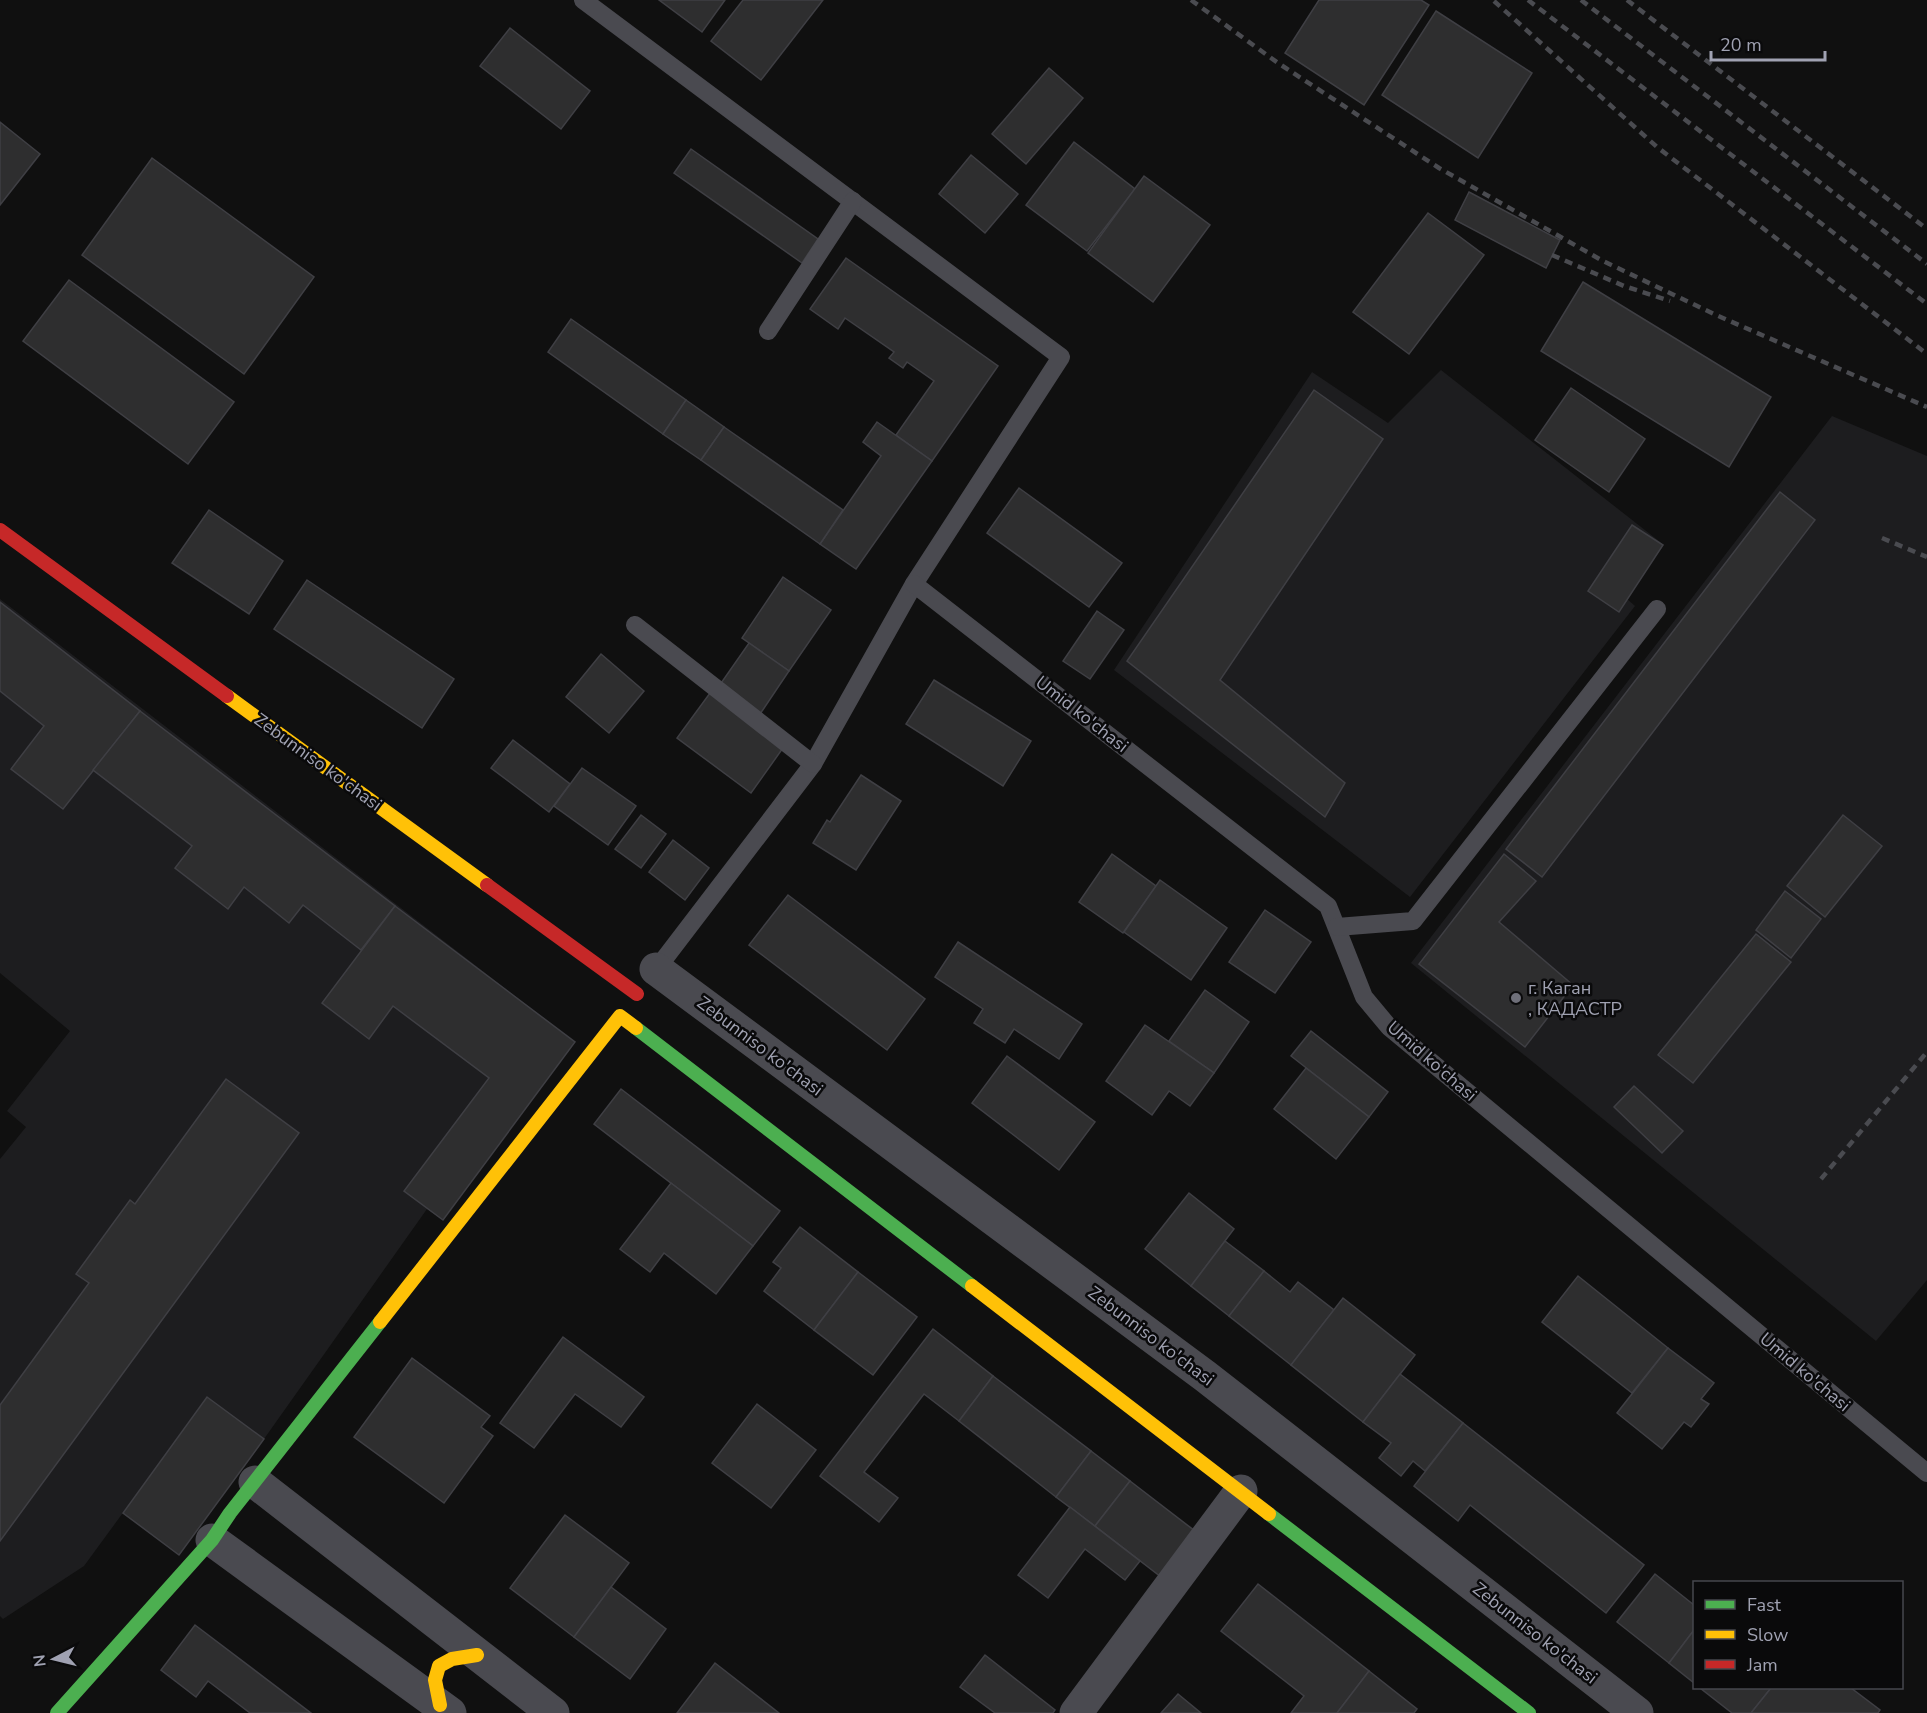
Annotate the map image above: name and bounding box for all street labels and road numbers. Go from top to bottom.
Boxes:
street label: Umid ko'chasi [1031,670,1133,758]
street label: Zebunniso ko'chasi [249,708,387,816]
street label: Zebunniso ko'chasi [692,991,828,1101]
street label: Umid ko'chasi [1382,1015,1482,1107]
street label: Zebunniso ko'chasi [1083,1281,1219,1391]
street label: Umid ko'chasi [1755,1327,1855,1417]
street label: Zebunniso ko'chasi [1468,1577,1602,1689]

